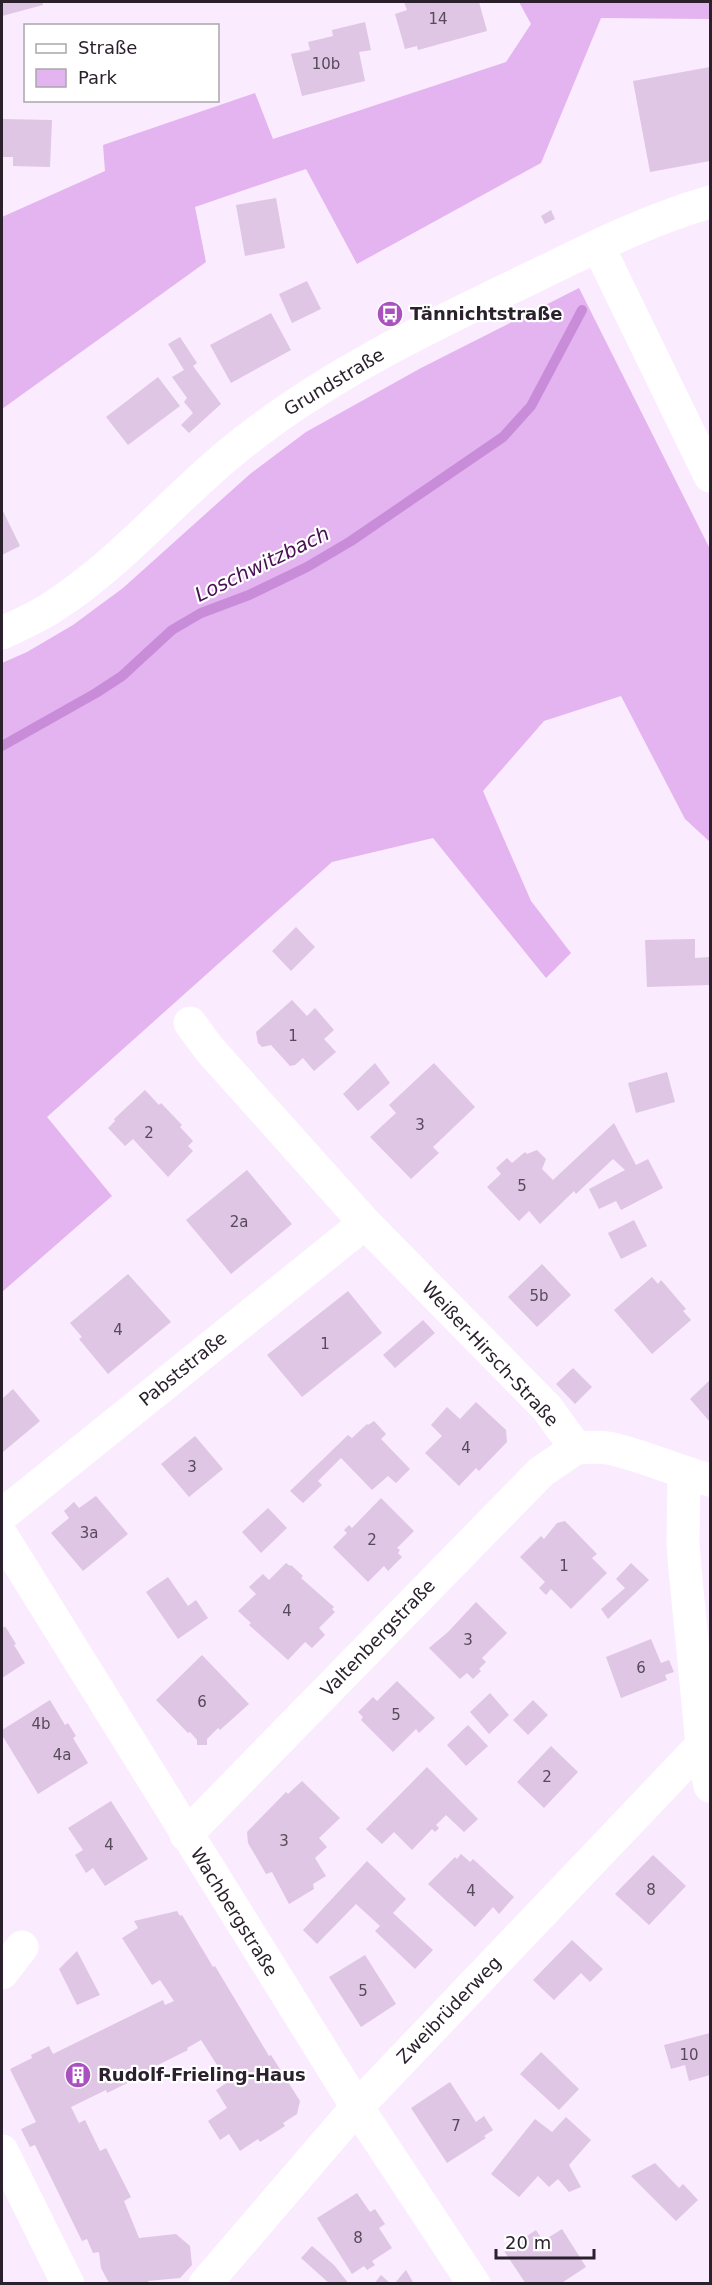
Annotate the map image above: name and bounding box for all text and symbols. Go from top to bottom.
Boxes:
house number: 14 [428,10,448,28]
legend [24,24,219,102]
text: Straße [78,37,137,58]
house number: 10b [312,55,340,73]
text: Park [78,67,117,88]
bus stop icon: Tännichtstraße [375,299,405,329]
place label: Tännichtstraße [410,303,562,324]
street label: Grundstraße [280,344,388,420]
water label: Loschwitzbach [191,521,333,607]
house number: 1 [288,1027,298,1045]
house number: 3 [415,1116,425,1134]
house number: 2 [144,1124,154,1142]
house number: 5 [517,1177,527,1195]
house number: 2a [230,1213,248,1231]
street label: Weißer-Hirsch-Straße [418,1277,563,1430]
house number: 5b [529,1287,549,1305]
house number: 4 [113,1321,123,1339]
street label: Pabststraße [135,1327,231,1410]
house number: 1 [320,1335,330,1353]
house number: 4 [461,1439,471,1457]
house number: 3 [187,1458,197,1476]
house number: 3a [80,1524,98,1542]
house number: 2 [367,1531,377,1549]
house number: 1 [559,1557,569,1575]
street label: Valtenbergstraße [316,1575,439,1701]
house number: 4 [282,1602,292,1620]
house number: 3 [463,1631,473,1649]
house number: 6 [636,1659,646,1677]
house number: 6 [197,1693,207,1711]
house number: 5 [391,1706,401,1724]
house number: 4b [31,1715,51,1733]
house number: 4a [53,1746,71,1764]
house number: 2 [542,1768,552,1786]
house number: 3 [279,1832,289,1850]
house number: 4 [104,1836,114,1854]
street label: Wachbergstraße [186,1844,282,1980]
house number: 8 [646,1881,656,1899]
house number: 4 [466,1882,476,1900]
street label: Zweibrüderweg [392,1952,505,2067]
house number: 5 [358,1982,368,2000]
house number: 10 [679,2046,699,2064]
building icon: Rudolf-Frieling-Haus [63,2060,93,2090]
place label: Rudolf-Frieling-Haus [98,2064,306,2085]
house number: 7 [451,2117,461,2135]
scale bar [496,2222,594,2260]
house number: 8 [353,2229,363,2247]
text: 20 m [505,2232,551,2253]

